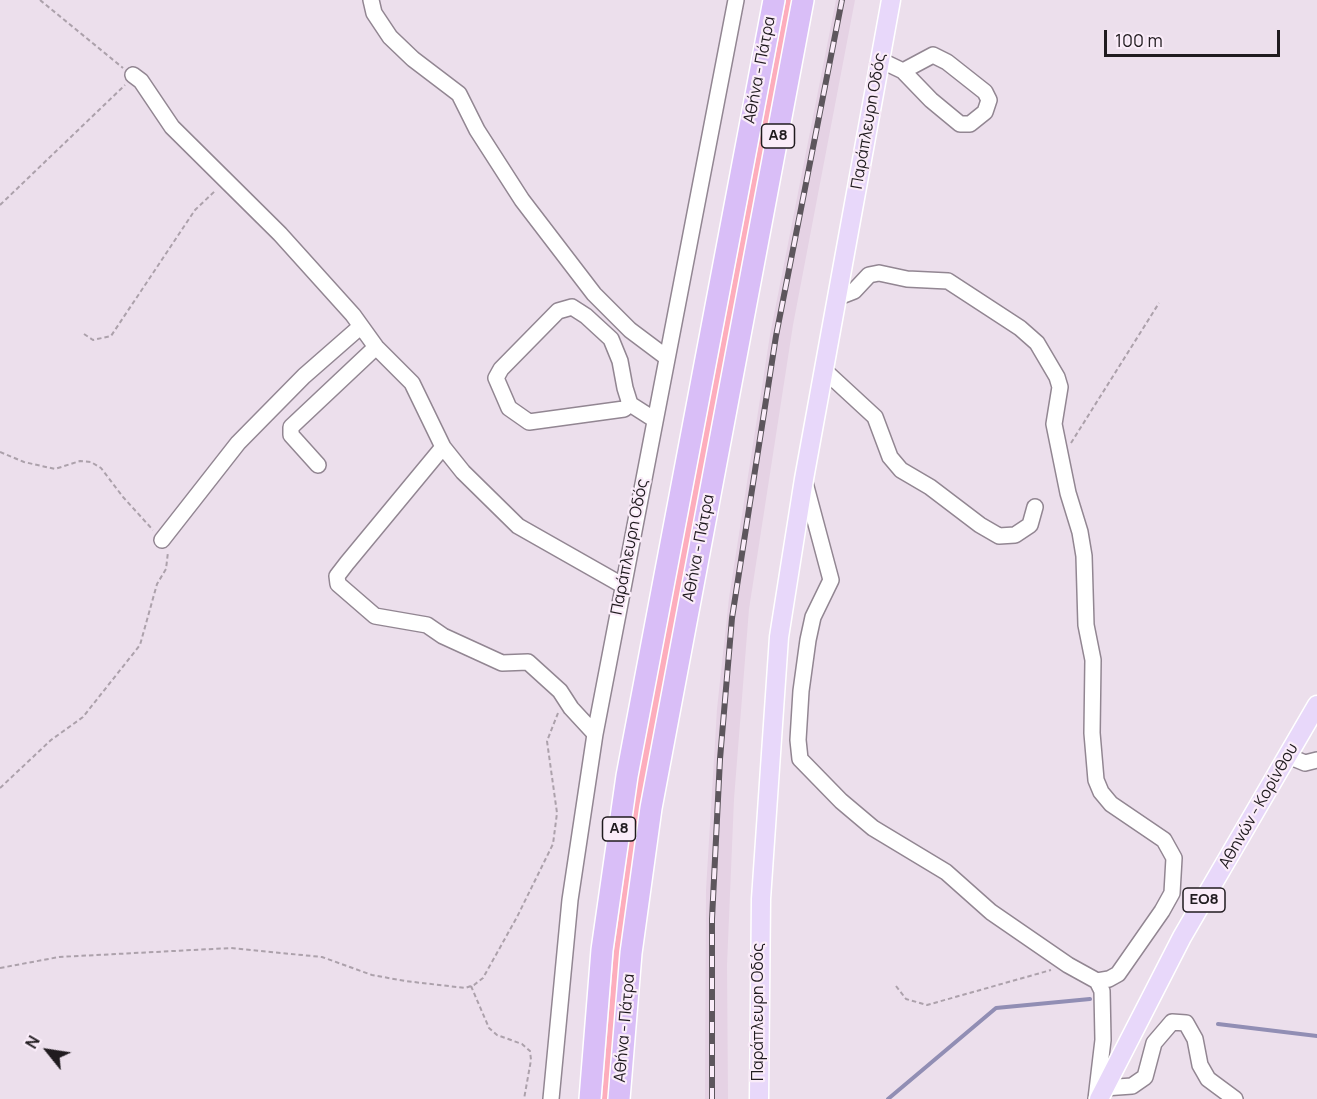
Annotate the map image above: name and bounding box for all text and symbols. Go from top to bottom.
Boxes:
street label: Αθήνα - Πάτρα [740,15,780,125]
scale bar [1107,18,1282,56]
text: 100 m [1115,28,1163,52]
street label: Παράπλευρη Οδός [848,51,890,191]
road number: Α8 [762,124,794,148]
street label: Παράπλευρη Οδός [607,477,653,617]
street label: Αθήνα - Πάτρα [679,493,719,603]
street label: Αθηνών - Κορίνθου [1215,740,1303,872]
road number: Α8 [602,817,636,841]
road number: ΕΟ8 [1183,888,1225,912]
street label: Παράπλευρη Οδός [749,943,769,1081]
street label: Αθήνα - Πάτρα [611,973,639,1083]
north arrow [18,1021,78,1081]
text: N [20,1032,45,1052]

